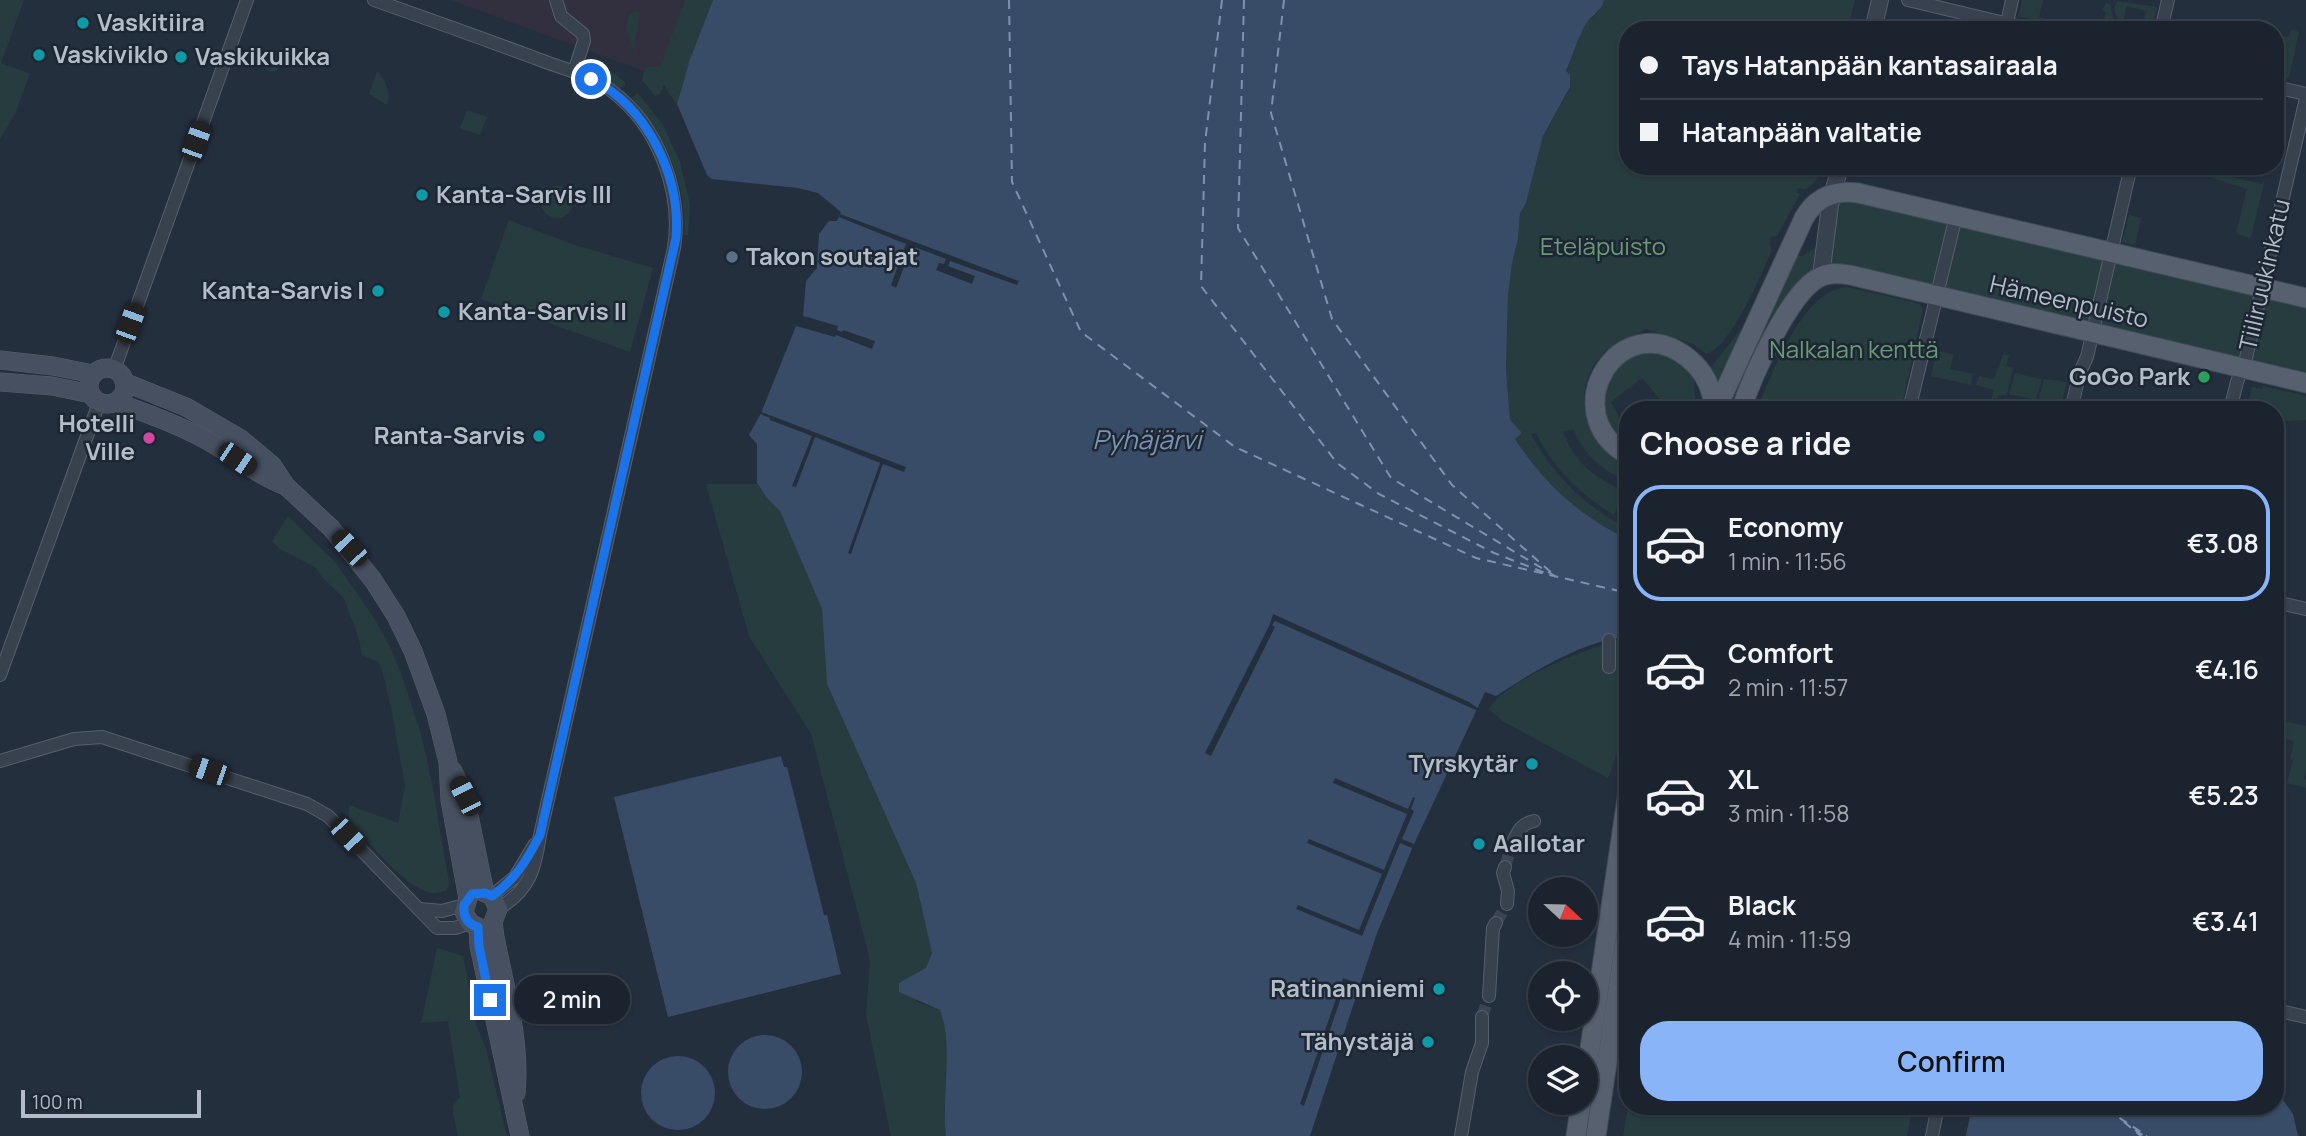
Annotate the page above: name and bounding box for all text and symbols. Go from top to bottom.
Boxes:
place label: Vaskitiira [97,5,205,38]
marker: Vaskitiira [75,15,91,31]
place label: Vaskiviklo [53,37,168,70]
place label: Vaskikuikka [195,39,330,72]
marker: Vaskiviklo [31,47,47,63]
text: Tays Hatanpään kantasairaala [1682,47,2058,83]
marker: Vaskikuikka [173,49,189,65]
route start [575,63,607,95]
text: Hatanpään valtatie [1682,114,1922,150]
car [179,118,214,164]
place label: Kanta-Sarvis III [436,177,612,210]
marker: Kanta-Sarvis III [414,187,430,203]
street label: Tiiliruukinkatu [2230,196,2297,354]
park label: Eteläpuisto [1540,229,1666,262]
place label: Takon soutajat [746,239,918,272]
marker: Takon soutajat [724,249,740,265]
street label: Hämeenpuisto [1987,266,2152,335]
place label: Kanta-Sarvis I [202,273,364,306]
marker: Kanta-Sarvis I [370,283,386,299]
place label: Kanta-Sarvis II [458,294,627,327]
car [113,300,148,346]
marker: Kanta-Sarvis II [436,304,452,320]
park label: Nalkalan kenttä [1769,332,1939,365]
place label: GoGo Park [2069,359,2191,392]
marker: GoGo Park [2196,369,2212,385]
place label: Hotelli Ville [58,406,135,467]
place label: Ranta-Sarvis [374,418,525,451]
water label: Pyhäjärvi [1093,421,1204,457]
text: Choose a ride [1640,421,1851,465]
marker: Ranta-Sarvis [531,428,547,444]
marker: Hotelli Ville [141,430,157,446]
car [214,439,261,479]
text: Economy [1728,509,1843,545]
icon: car [1644,512,1707,575]
car [327,525,372,571]
text: €3.08 [2187,525,2259,561]
text: 1 min · 11:56 [1728,545,1847,577]
text: Comfort [1728,635,1834,671]
icon: car [1644,638,1707,701]
text: €4.16 [2195,651,2259,687]
text: 2 min · 11:57 [1728,671,1848,703]
place label: Tyrskytär [1409,746,1518,779]
car [186,754,233,788]
marker: Tyrskytär [1524,756,1540,772]
text: XL [1728,761,1759,797]
icon: car [1644,764,1707,827]
car [447,773,484,819]
text: €5.23 [2189,777,2259,813]
text: 3 min · 11:58 [1728,797,1850,829]
car [326,813,371,859]
place label: Aallotar [1493,826,1585,859]
marker: Aallotar [1471,836,1487,852]
north arrow [1528,877,1598,947]
map controls [1528,877,1598,1115]
text: Black [1728,887,1796,923]
icon: car [1644,890,1707,953]
text: €3.41 [2193,903,2259,939]
text: 4 min · 11:59 [1728,923,1851,955]
button: locate [1528,961,1598,1031]
place label: Ratinanniemi [1270,971,1425,1004]
callout: 2 min [514,976,630,1024]
marker: Ratinanniemi [1431,981,1447,997]
text: 2 min [543,983,601,1015]
route end [474,984,506,1016]
button: Confirm [1640,1021,2263,1101]
place label: Tähystäjä [1301,1024,1414,1057]
marker: Tähystäjä [1420,1034,1436,1050]
button: layers [1528,1045,1598,1115]
scale bar [21,1087,201,1119]
text: 100 m [32,1089,83,1115]

